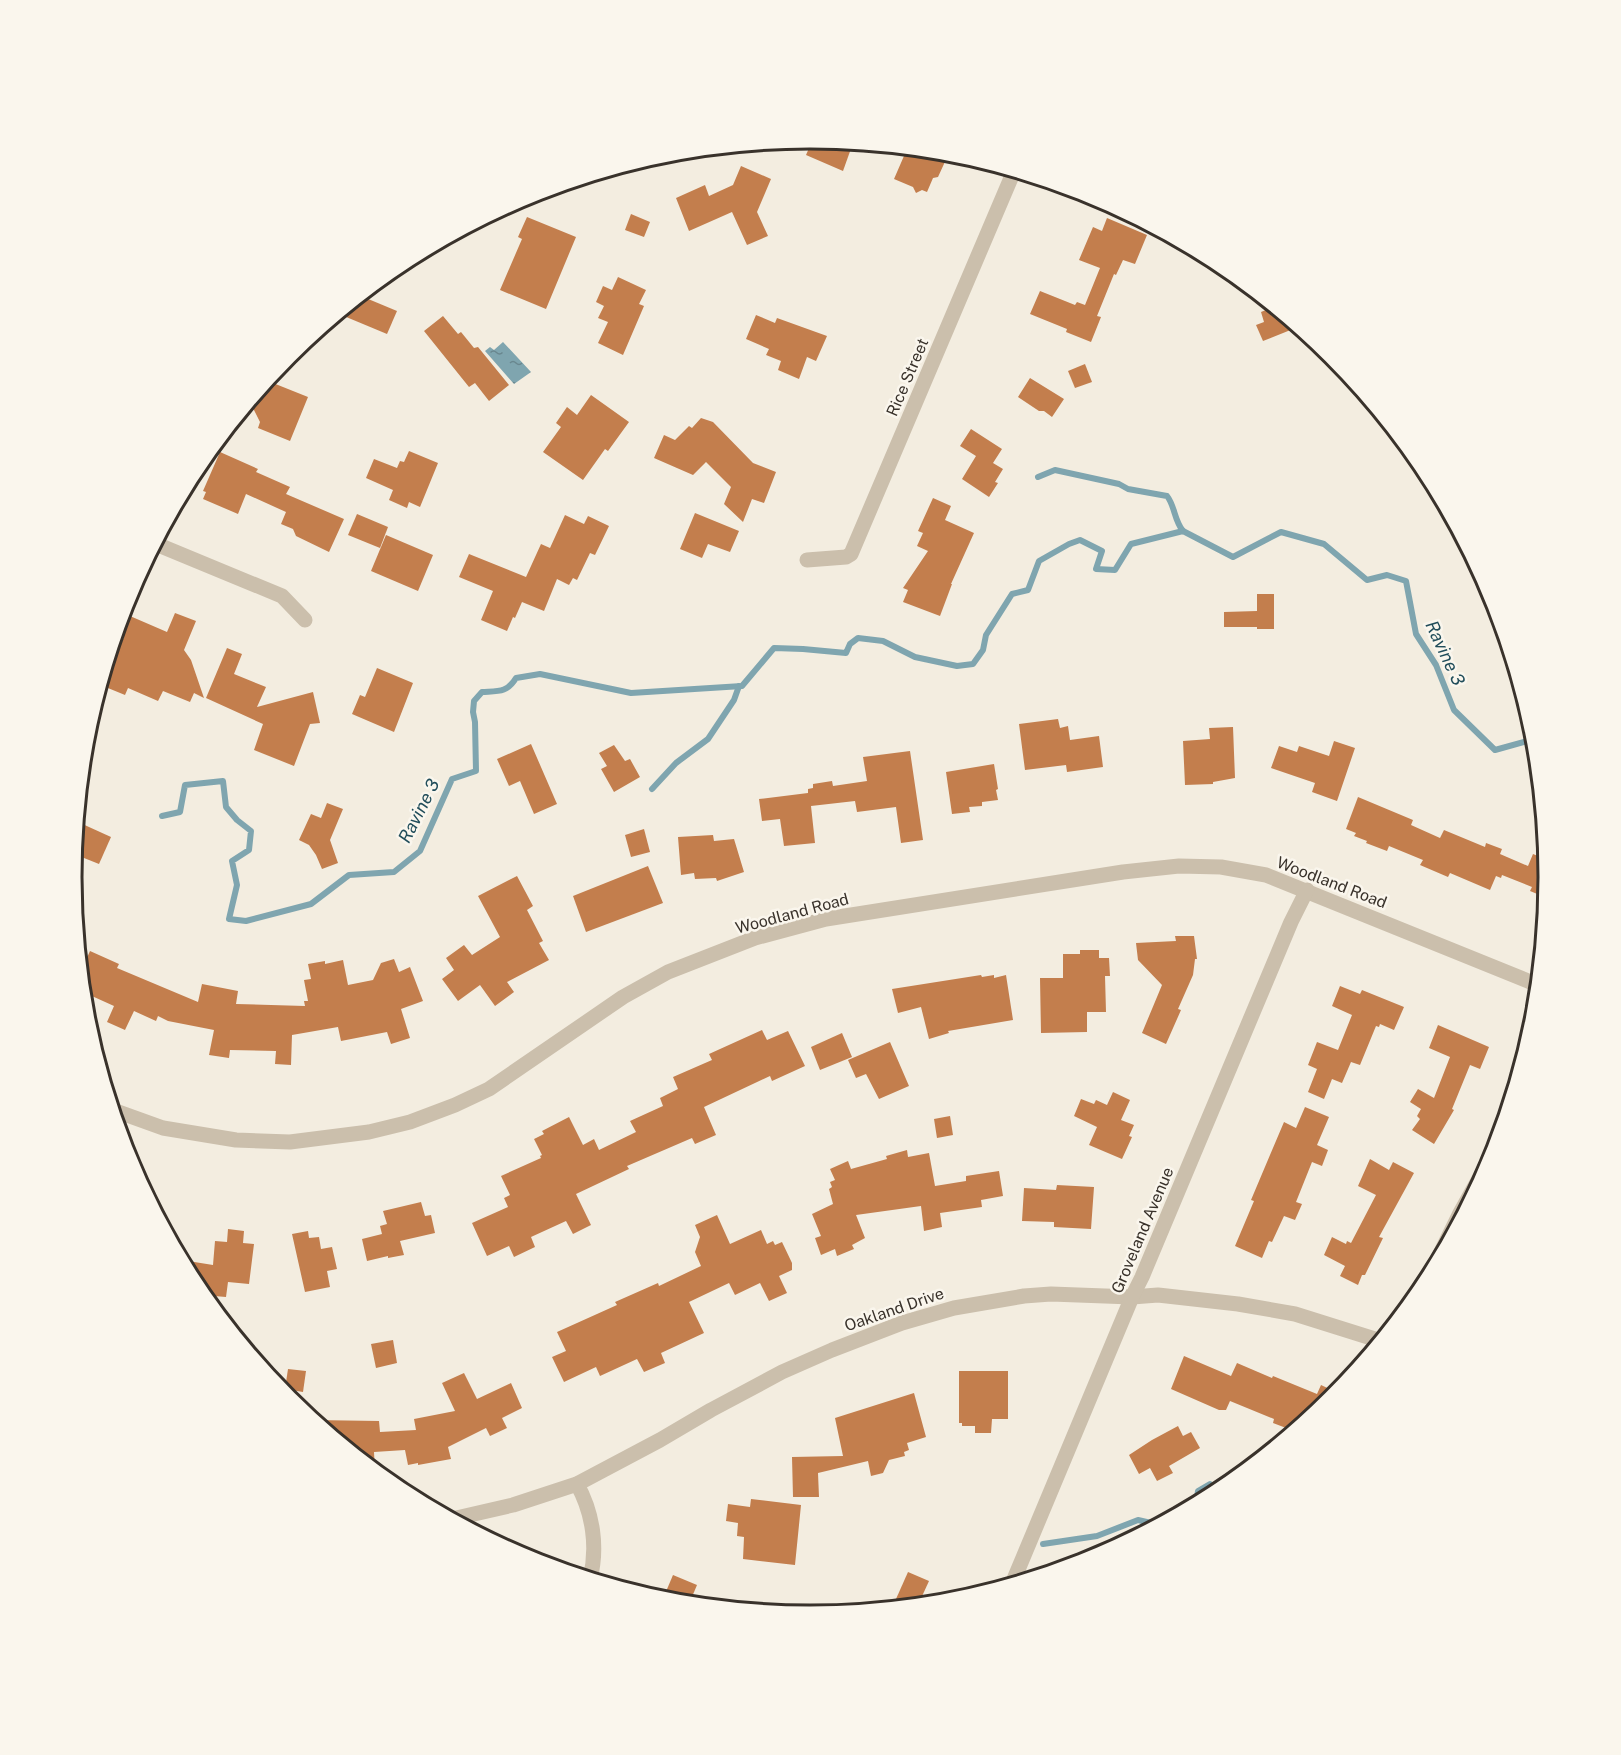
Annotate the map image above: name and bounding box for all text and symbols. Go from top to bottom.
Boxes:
street label: Rice Street [883,335,932,419]
water label: Ravine 3 [1421,617,1470,689]
water label: Ravine 3 [394,775,444,846]
street label: Woodland Road [1274,853,1390,912]
street label: Woodland Road [733,889,851,938]
street label: Groveland Avenue [1107,1164,1178,1296]
street label: Oakland Drive [842,1284,946,1335]

